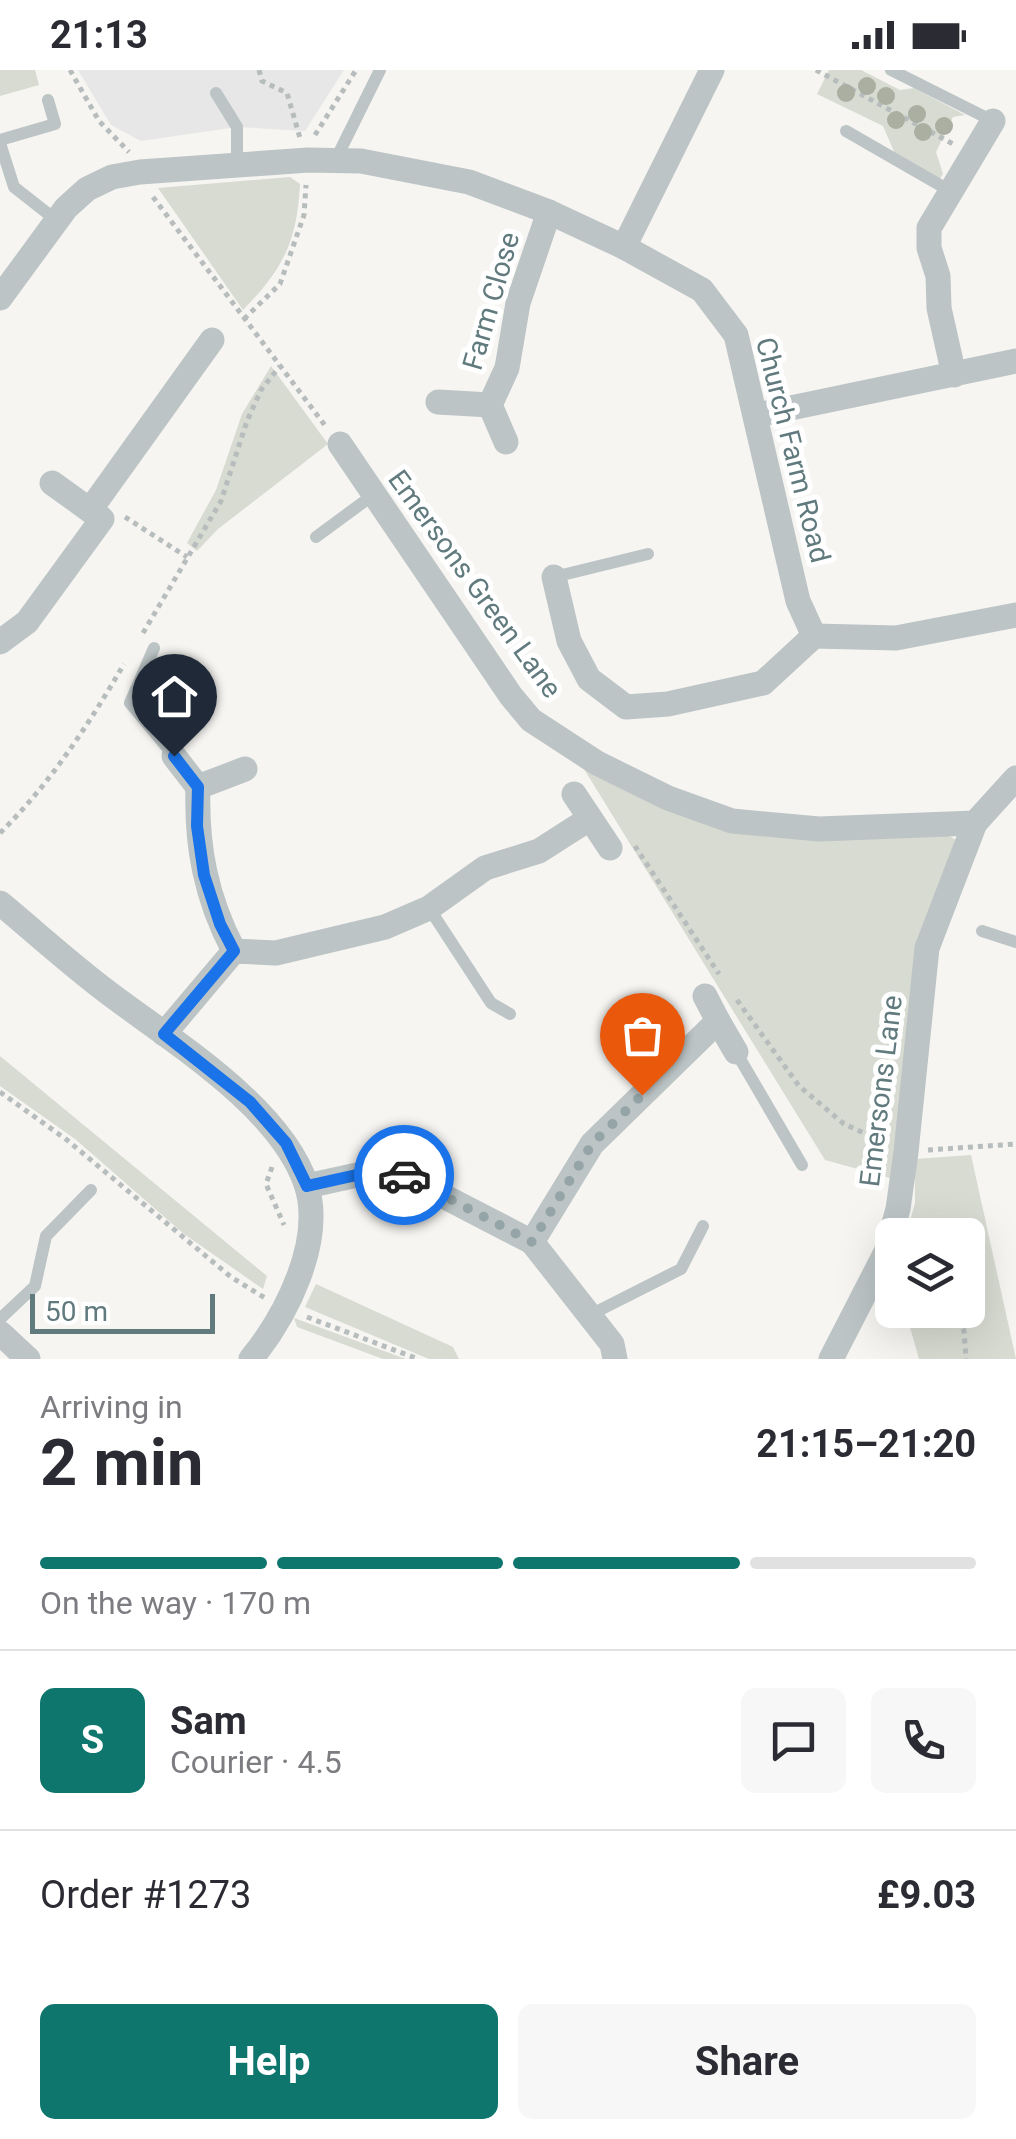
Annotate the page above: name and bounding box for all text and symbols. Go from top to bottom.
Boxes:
text: 21:13 [50,13,148,57]
street label: Farm Close [456,228,526,374]
street label: Church Farm Road [749,334,837,566]
street label: Emersons Green Lane [381,464,569,704]
pin [132,654,217,757]
icon: home [147,669,202,724]
pin [600,993,685,1096]
street label: Emersons Lane [853,993,909,1189]
icon: bag [615,1008,670,1063]
courier [354,1125,454,1225]
icon: car [377,1148,432,1203]
map controls [875,1218,985,1328]
button: layers [875,1218,985,1328]
scale bar [30,1289,215,1334]
text: 50 m [45,1295,108,1328]
text: Arriving in [40,1388,183,1426]
text: 21:15–21:20 [756,1422,976,1466]
text: 2 min [40,1425,203,1501]
text: On the way · 170 m [40,1584,311,1622]
button: chat [741,1688,846,1793]
button: phone [871,1688,976,1793]
text: Sam [170,1699,247,1743]
text: S [81,1718,104,1762]
text: Courier · 4.5 [170,1743,342,1781]
text: Order #1273 [40,1873,251,1917]
text: £9.03 [877,1873,976,1917]
button: Help [40,2004,498,2119]
button: Share [518,2004,976,2119]

